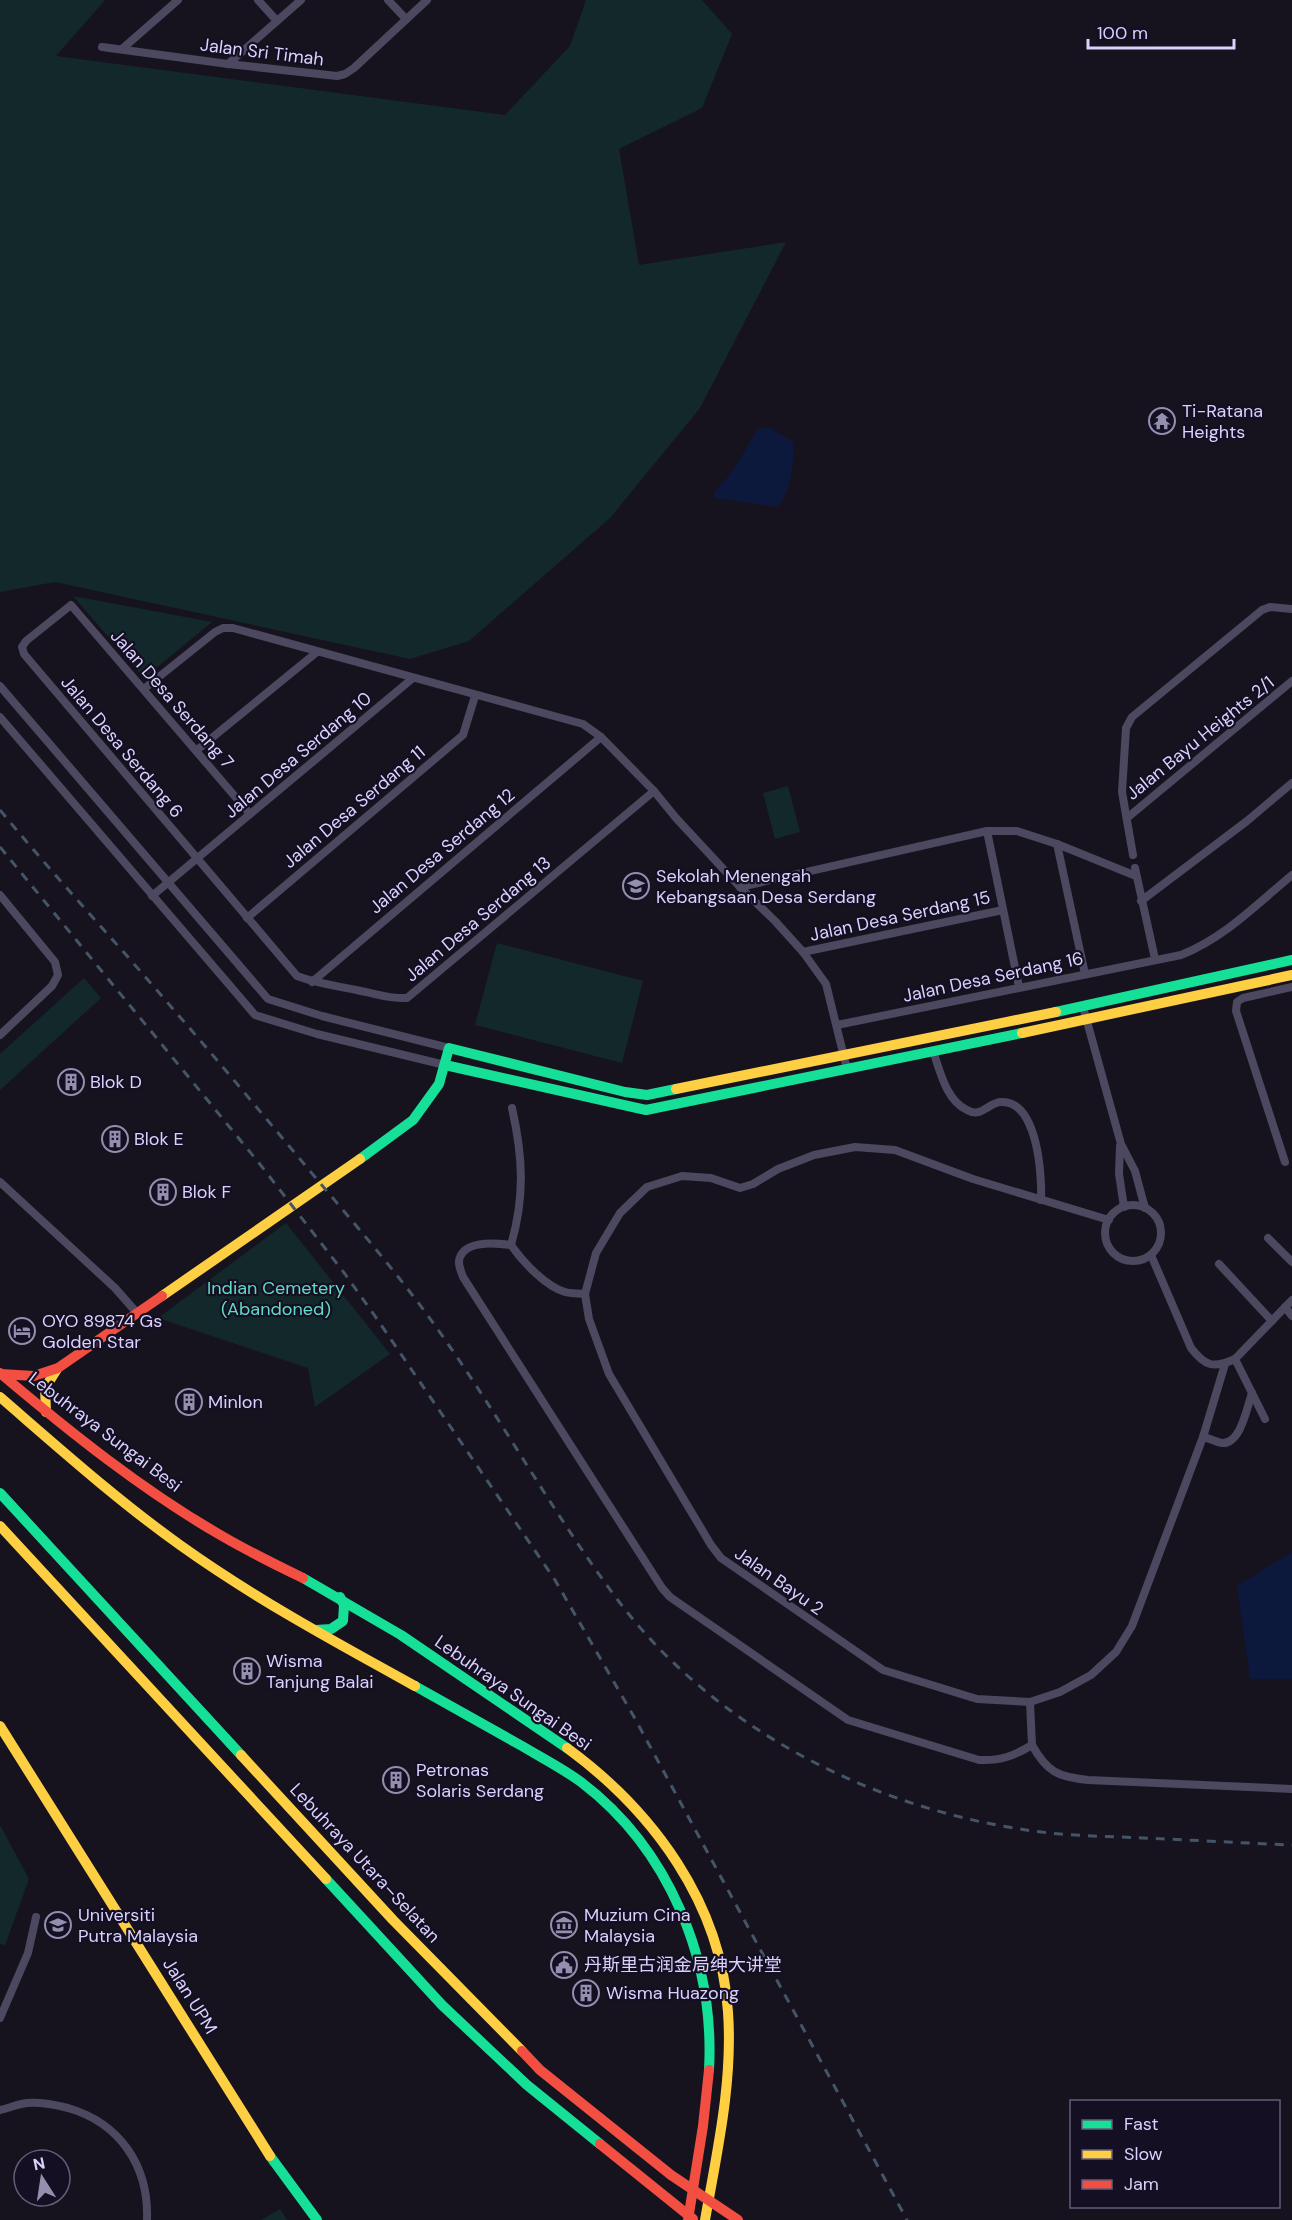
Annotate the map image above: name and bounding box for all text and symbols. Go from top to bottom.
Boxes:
scale bar [1088,12,1234,50]
text: 100 m [1097,21,1148,45]
street label: Jalan Sri Timah [199,33,325,71]
place label: Ti-Ratana Heights [1182,399,1263,444]
temple icon: Ti-Ratana Heights [1147,406,1177,436]
street label: Jalan Desa Serdang 7 [105,624,239,774]
street label: Jalan Desa Serdang 6 [55,671,189,823]
street label: Jalan Bayu Heights 2/1 [1121,671,1279,805]
street label: Jalan Desa Serdang 10 [219,686,377,824]
street label: Jalan Desa Serdang 11 [278,740,430,874]
street label: Jalan Desa Serdang 12 [364,783,520,919]
street label: Jalan Desa Serdang 13 [400,851,556,987]
place label: Sekolah Menengah Kebangsaan Desa Serdang [656,864,876,909]
school or university icon: Sekolah Menengah Kebangsaan Desa Serdang [621,871,651,901]
street label: Jalan Desa Serdang 15 [808,885,992,947]
street label: Jalan Desa Serdang 16 [900,946,1086,1008]
building icon: Blok D [56,1067,86,1097]
place label: Blok D [90,1070,142,1094]
building icon: Blok E [100,1124,130,1154]
place label: Blok E [134,1127,184,1151]
building icon: Blok F [148,1177,178,1207]
place label: Blok F [182,1180,231,1204]
park label: Indian Cemetery (Abandoned) [207,1276,345,1321]
place label: OYO 89874 Gs Golden Star [42,1309,162,1354]
hotel icon: OYO 89874 Gs Golden Star [7,1316,37,1346]
street label: Lebuhraya Sungai Besi [24,1366,186,1498]
building icon: Minlon [174,1387,204,1417]
place label: Minlon [208,1390,263,1414]
street label: Jalan Bayu 2 [730,1541,828,1621]
street label: Lebuhraya Sungai Besi [430,1630,596,1756]
place label: Wisma Tanjung Balai [266,1649,374,1694]
building icon: Wisma Tanjung Balai [232,1656,262,1686]
place label: Petronas Solaris Serdang [416,1758,544,1803]
building icon: Petronas Solaris Serdang [381,1765,411,1795]
street label: Lebuhraya Utara–Selatan [285,1778,445,1948]
place label: Universiti Putra Malaysia [78,1903,198,1948]
place label: Muzium Cina Malaysia [584,1903,691,1948]
school or university icon: Universiti Putra Malaysia [43,1910,73,1940]
museum icon: Muzium Cina Malaysia [549,1910,579,1940]
public building icon: 丹斯里古润金局绅大讲堂 [549,1950,579,1980]
place label: 丹斯里古润金局绅大讲堂 [584,1953,782,1977]
street label: Jalan UPM [157,1954,223,2038]
building icon: Wisma Huazong [571,1978,601,2008]
place label: Wisma Huazong [606,1981,739,2005]
legend [1070,2100,1280,2208]
text: Fast [1124,2112,1159,2136]
text: Slow [1124,2142,1163,2166]
north arrow [12,2148,72,2208]
text: N [31,2152,47,2175]
text: Jam [1124,2172,1159,2196]

